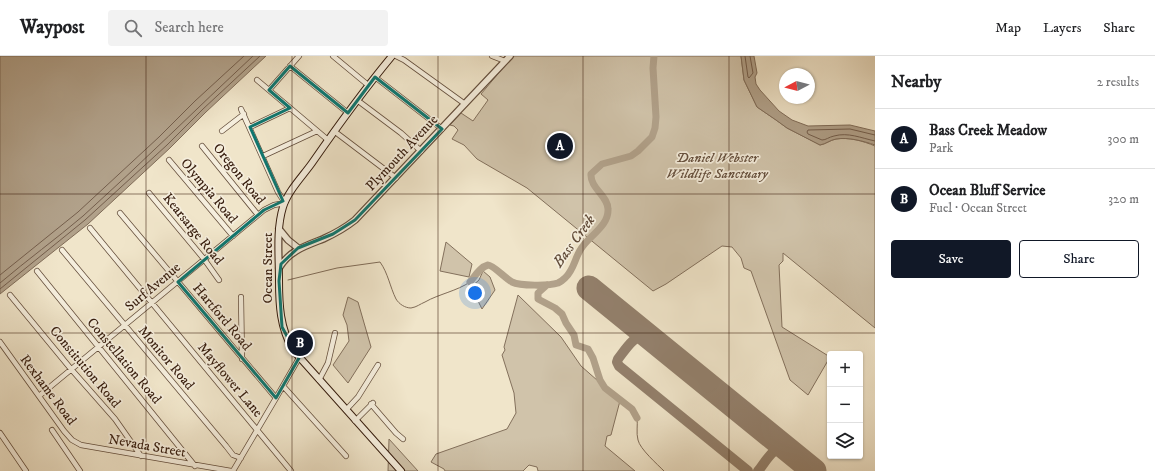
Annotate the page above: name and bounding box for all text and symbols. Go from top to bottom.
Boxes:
search box [108,10,388,46]
text: Waypost [20,16,84,39]
icon: search [122,17,144,39]
text: Search here [154,18,224,37]
text: Map [995,19,1021,37]
text: Layers [1043,19,1081,37]
text: Share [1103,19,1135,37]
north arrow [779,68,815,104]
text: Nearby [891,71,941,93]
text: 2 results [1097,74,1139,90]
street label: Plymouth Avenue [362,111,442,195]
text: Bass Creek Meadow [929,121,1047,140]
pin: A [547,131,573,161]
text: A [900,131,908,147]
text: 300 m [1108,131,1139,147]
street label: Oregon Road [209,140,269,208]
text: Park [929,140,953,156]
park label: Daniel Webster Wildlife Sanctuary [666,149,769,183]
street label: Olympia Road [177,155,241,227]
text: Ocean Bluff Service [929,181,1045,200]
street label: Kearsarge Road [159,189,227,269]
text: B [900,191,908,207]
text: 320 m [1108,191,1139,207]
text: Fuel · Ocean Street [929,200,1027,216]
water label: Bass Creek [548,210,600,272]
street label: Ocean Street [259,232,277,304]
button: Save [891,240,1011,278]
button: Share [1019,240,1139,278]
street label: Surf Avenue [121,258,185,315]
street label: Hartford Road [189,280,255,354]
your location [465,283,485,303]
street label: Constellation Road [83,314,165,408]
street label: Constitution Road [45,322,125,412]
street label: Monitor Road [134,322,198,394]
pin: B [287,328,313,358]
street label: Mayflower Lane [194,339,267,421]
street label: Rexhame Road [16,351,80,429]
map controls [827,351,863,459]
button: + [827,351,863,387]
button: − [827,387,863,423]
button: layers [827,423,863,459]
street label: Nevada Street [107,430,188,462]

